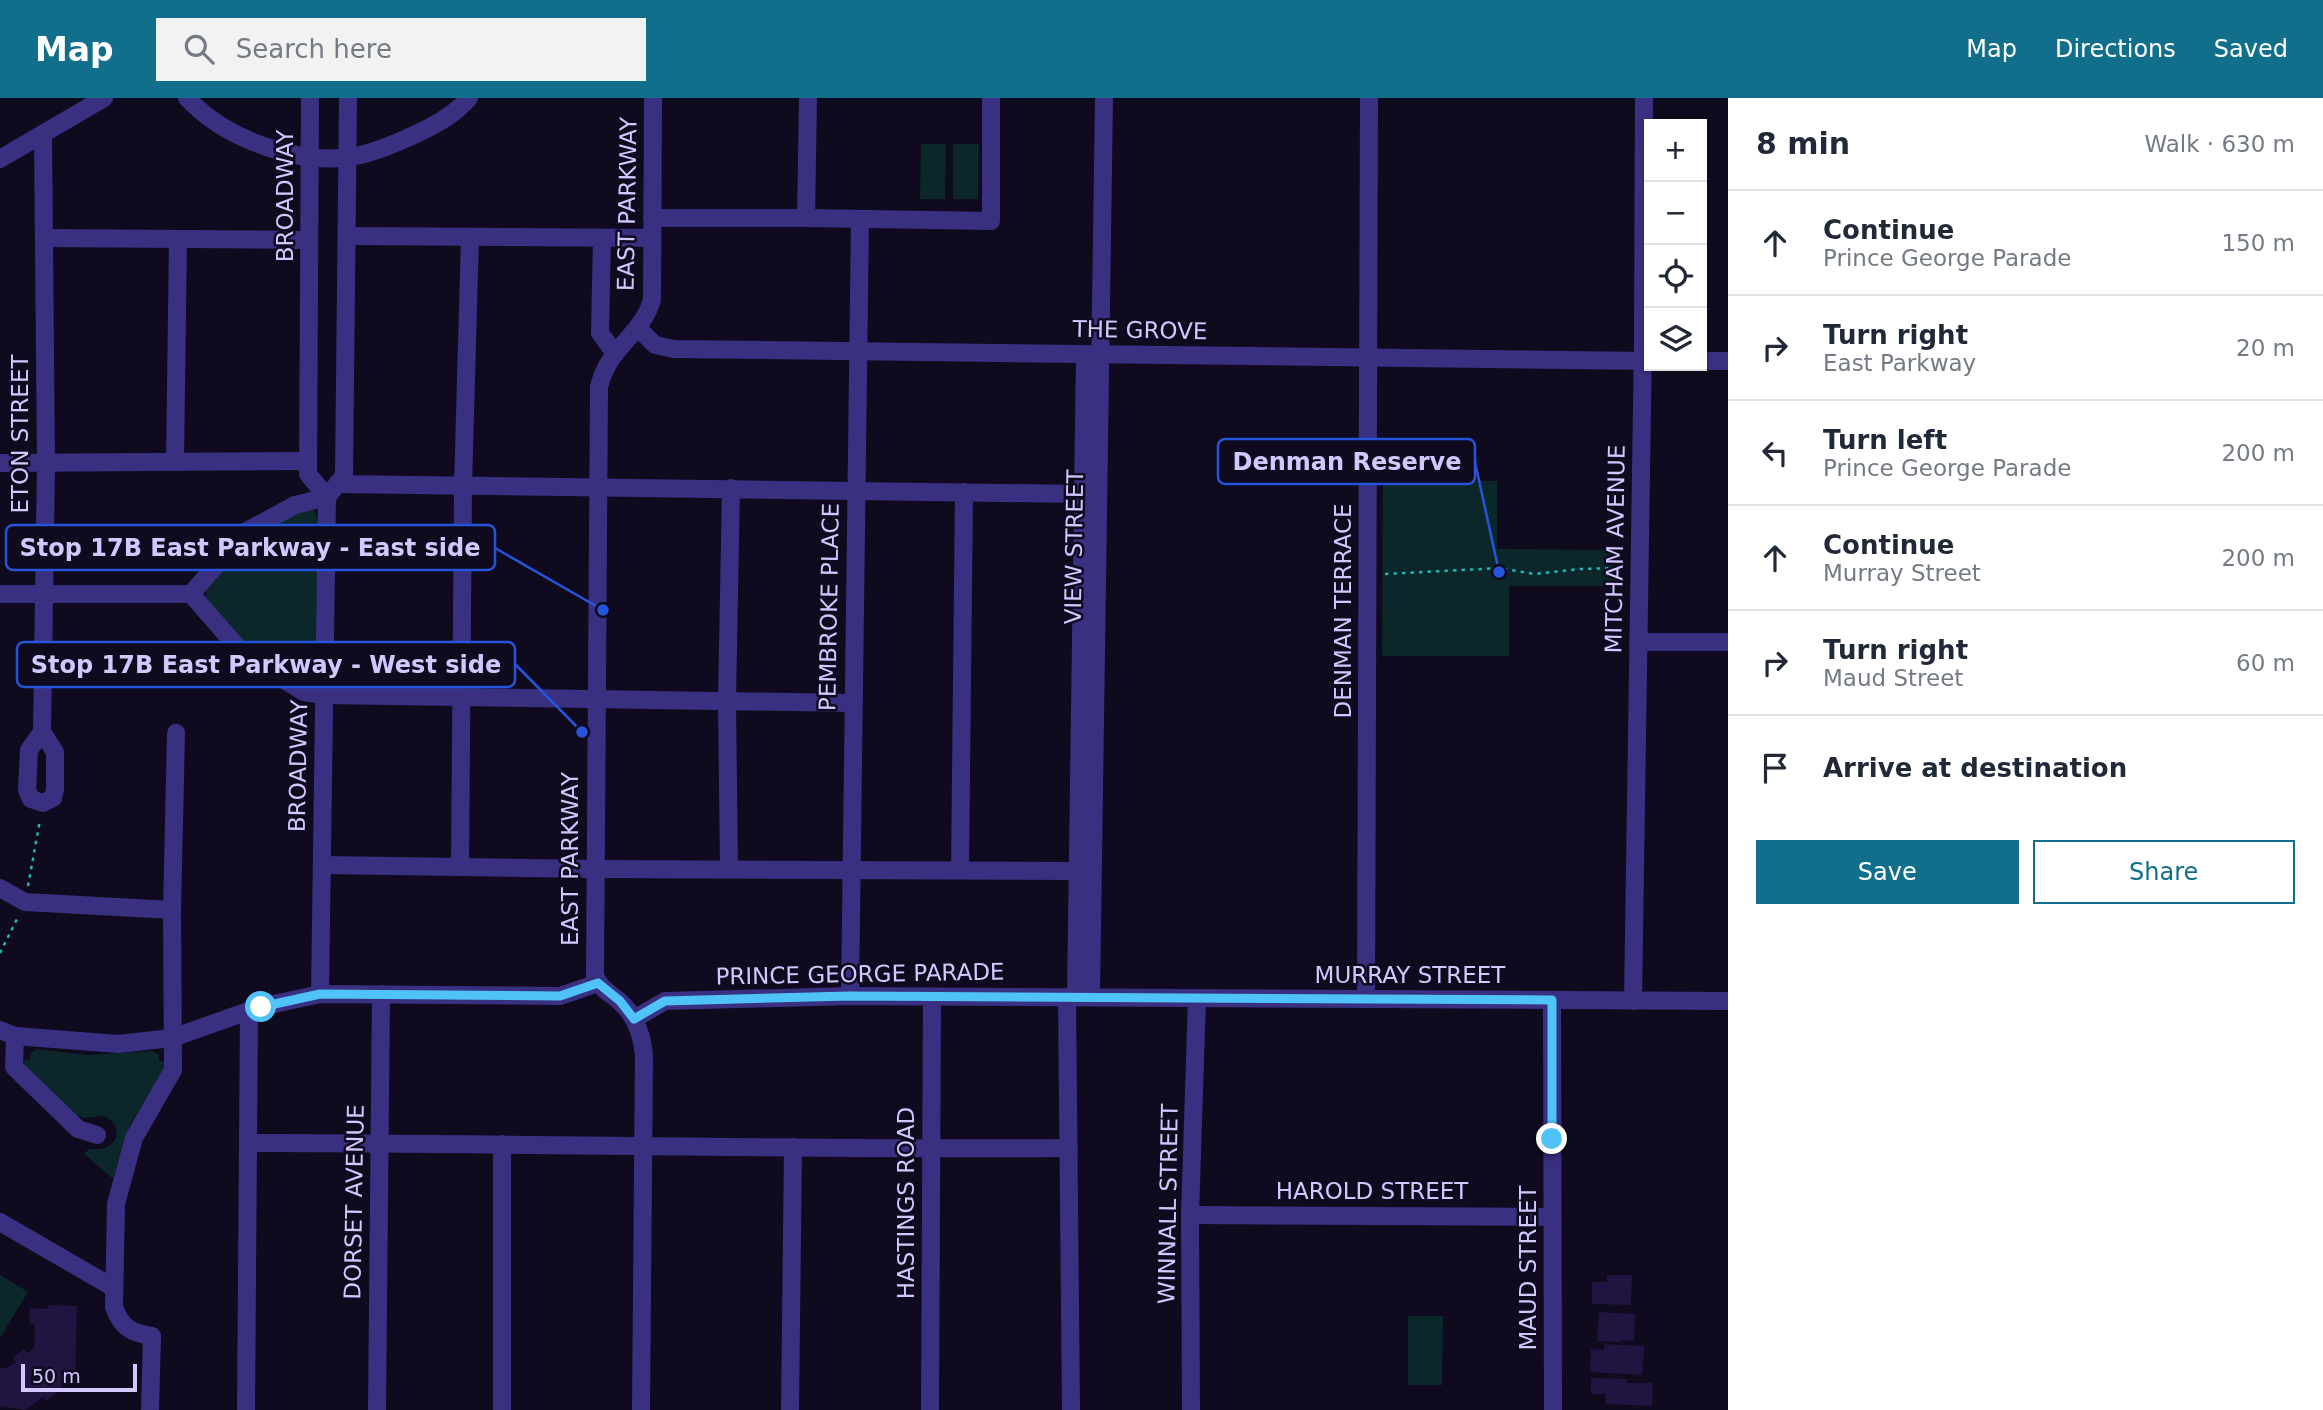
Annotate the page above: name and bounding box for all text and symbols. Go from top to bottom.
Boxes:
search box [156,18,646,81]
text: Map [35,30,114,69]
icon: search [180,30,218,68]
text: Search here [236,34,392,64]
text: Map [1966,35,2017,63]
text: Directions [2055,35,2176,63]
text: Saved [2214,35,2288,63]
street label: EAST PARKWAY [612,116,642,291]
map controls [1644,119,1707,371]
button: + [1644,119,1707,182]
text: 8 min [1756,126,1850,161]
street label: BROADWAY [272,129,298,262]
text: Walk · 630 m [2144,131,2295,157]
button: − [1644,182,1707,245]
text: Continue [1823,215,1954,245]
icon: ahead [1756,224,1794,262]
text: 150 m [2221,230,2295,256]
button: locate [1644,245,1707,308]
text: Prince George Parade [1823,245,2071,271]
button: layers [1644,308,1707,371]
street label: THE GROVE [1071,316,1208,344]
text: Turn right [1823,320,1968,350]
icon: right [1756,329,1794,367]
text: 20 m [2236,335,2295,361]
text: East Parkway [1823,350,1976,376]
street label: ETON STREET [7,354,33,513]
text: Turn left [1823,425,1947,455]
icon: left [1756,434,1794,472]
callout: Denman Reserve [1218,439,1475,484]
text: 200 m [2221,440,2295,466]
street label: MITCHAM AVENUE [1600,444,1630,654]
text: Denman Reserve [1232,448,1462,476]
text: Prince George Parade [1823,455,2071,481]
street label: VIEW STREET [1060,468,1088,625]
street label: PEMBROKE PLACE [814,503,844,711]
street label: DENMAN TERRACE [1330,503,1356,719]
callout: Stop 17B East Parkway - East side [6,525,495,570]
text: Continue [1823,530,1954,560]
text: Stop 17B East Parkway - East side [19,534,481,562]
icon: ahead [1756,539,1794,577]
text: 200 m [2221,545,2295,571]
text: Murray Street [1823,560,1981,586]
text: Turn right [1823,635,1968,665]
callout: Stop 17B East Parkway - West side [17,642,515,687]
icon: right [1756,644,1794,682]
text: 60 m [2236,650,2295,676]
text: Stop 17B East Parkway - West side [31,651,501,679]
text: Maud Street [1823,665,1963,691]
street label: BROADWAY [284,699,312,832]
icon: arrive [1756,749,1794,787]
text: Arrive at destination [1823,753,2127,783]
street label: EAST PARKWAY [557,771,583,946]
button: Save [1756,840,2019,904]
button: Share [2033,840,2295,904]
street label: PRINCE GEORGE PARADE [715,958,1005,990]
street label: MURRAY STREET [1315,962,1506,988]
route start [245,991,276,1022]
street label: WINNALL STREET [1153,1103,1183,1304]
street label: DORSET AVENUE [339,1104,369,1300]
street label: HASTINGS ROAD [893,1107,919,1299]
route end [1536,1123,1567,1154]
street label: HAROLD STREET [1276,1178,1469,1204]
street label: MAUD STREET [1515,1184,1541,1351]
scale bar [21,1361,136,1393]
text: 50 m [32,1365,81,1387]

